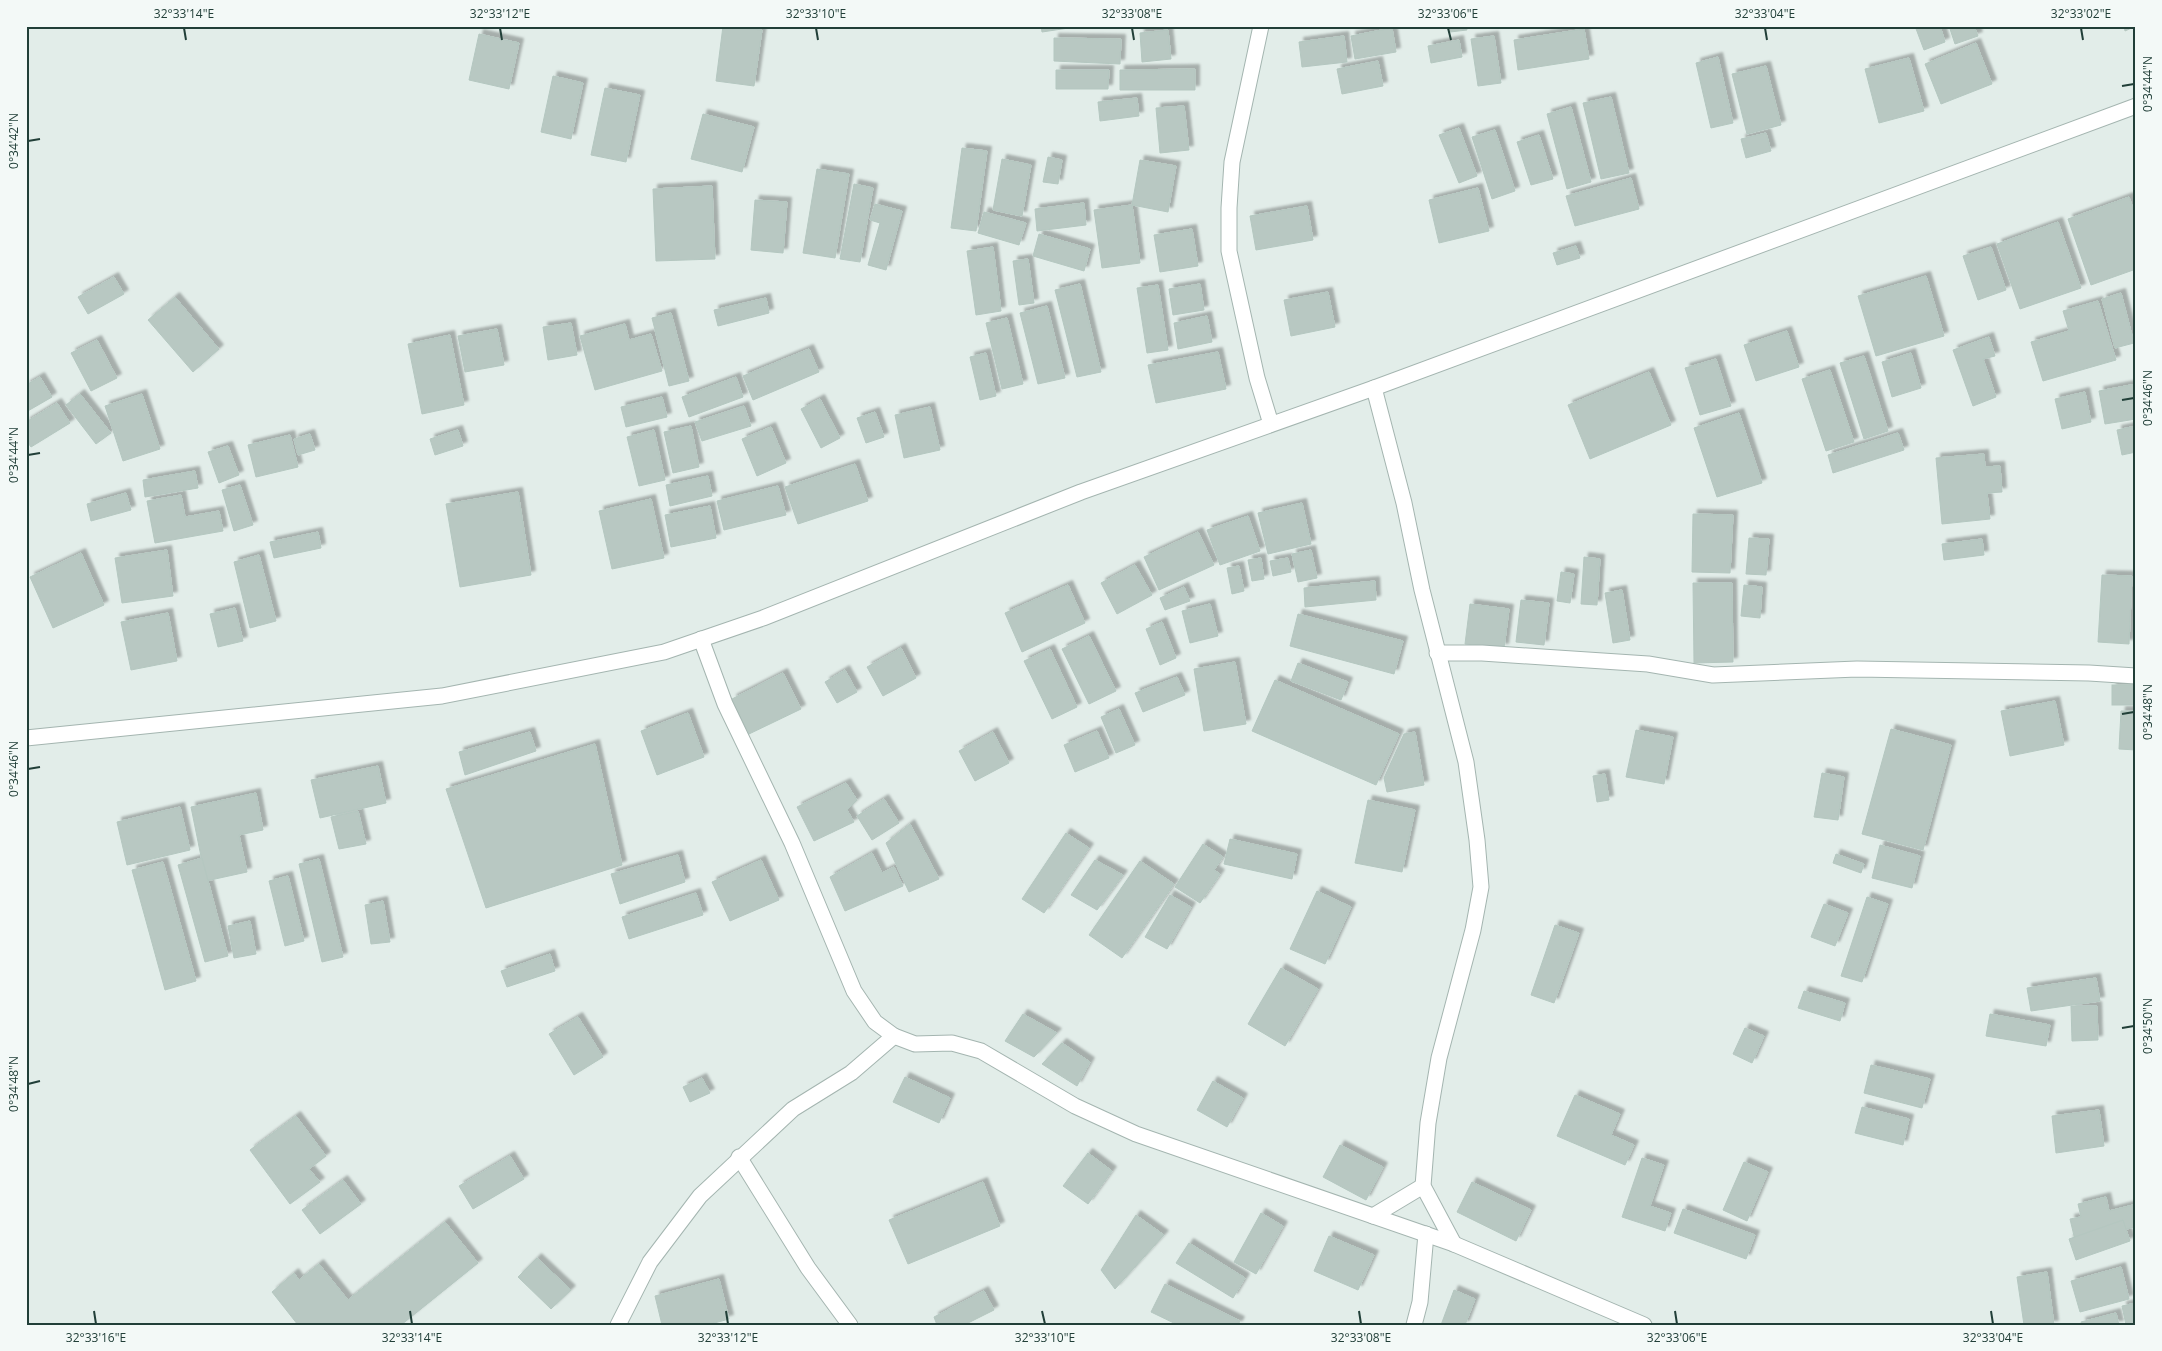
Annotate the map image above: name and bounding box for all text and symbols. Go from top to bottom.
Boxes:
text: 32°33'14"E [154,5,214,22]
text: 32°33'12"E [470,5,530,22]
text: 32°33'10"E [786,5,846,22]
text: 32°33'08"E [1102,5,1162,22]
text: 32°33'06"E [1418,5,1478,22]
text: 32°33'04"E [1735,5,1795,22]
text: 32°33'02"E [2051,5,2111,22]
text: 0°34'44"N [2139,56,2156,112]
text: 0°34'42"N [5,113,22,169]
text: 0°34'46"N [2139,370,2156,426]
text: 0°34'44"N [5,427,22,483]
text: 0°34'48"N [2139,684,2156,740]
text: 0°34'46"N [5,741,22,797]
text: 0°34'50"N [2139,998,2156,1054]
text: 0°34'48"N [5,1056,22,1112]
text: 32°33'16"E [66,1329,126,1346]
text: 32°33'14"E [382,1329,442,1346]
text: 32°33'12"E [698,1329,758,1346]
text: 32°33'10"E [1015,1329,1075,1346]
text: 32°33'08"E [1331,1329,1391,1346]
text: 32°33'06"E [1647,1329,1707,1346]
text: 32°33'04"E [1963,1329,2023,1346]

